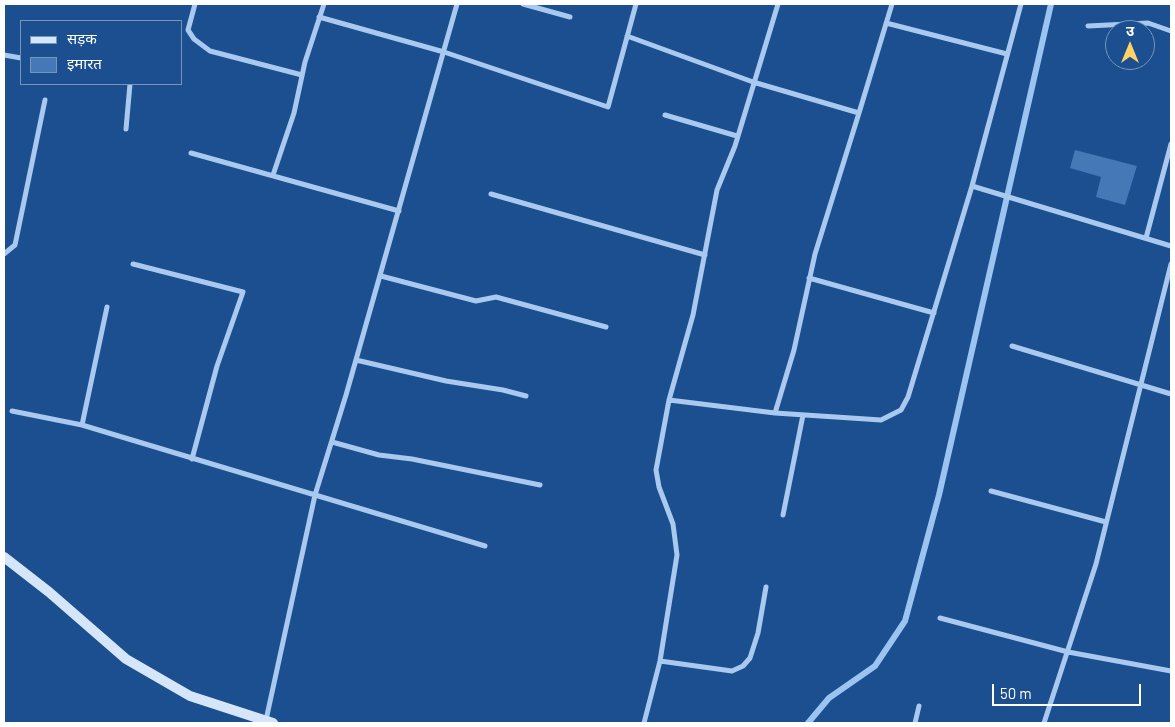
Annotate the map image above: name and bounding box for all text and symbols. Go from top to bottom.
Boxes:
legend [20,20,182,85]
north arrow [1105,20,1155,70]
text: उ [1126,22,1134,39]
text: सड़क [67,29,97,47]
text: इमारत [67,54,102,72]
scale bar [995,674,1144,706]
text: 50 m [1000,684,1032,702]

